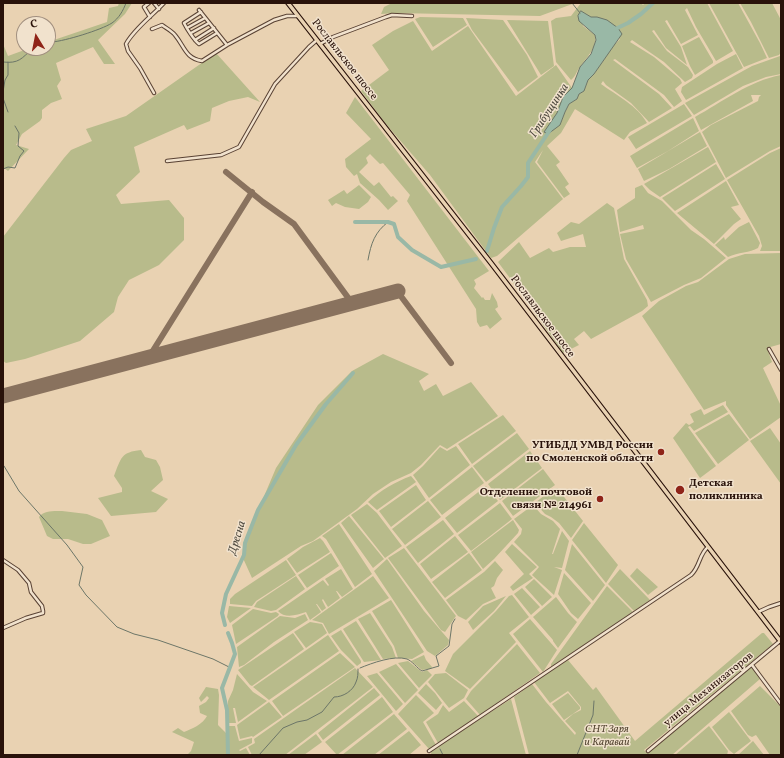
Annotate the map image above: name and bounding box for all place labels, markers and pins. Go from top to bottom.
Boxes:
place label: УГИБДД УМВД России по Смоленской области [526,439,653,465]
marker: УГИБДД УМВД России по Смоленской области [656,447,666,457]
place label: Детская поликлиника [689,477,763,503]
marker: Детская поликлиника [674,484,686,496]
place label: Отделение почтовой связи № 214961 [480,486,592,512]
marker: Отделение почтовой связи № 214961 [595,494,605,504]

